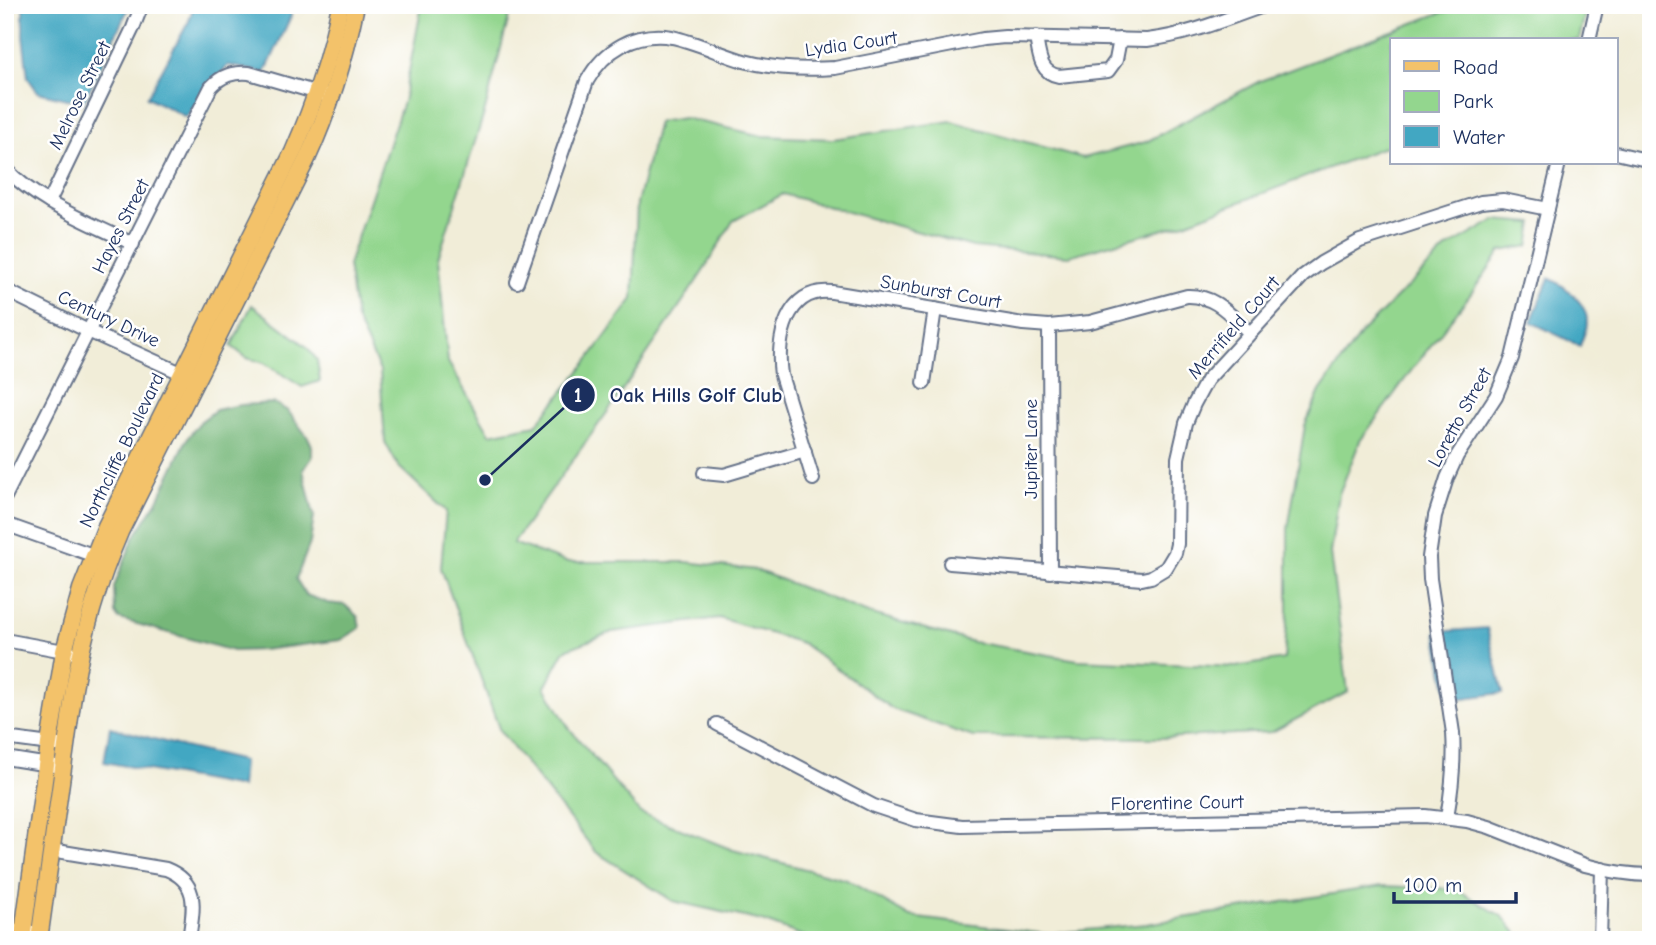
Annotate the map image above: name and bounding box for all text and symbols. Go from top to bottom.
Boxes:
street label: Lydia Court [804,27,899,61]
street label: Melrose Street [44,37,116,153]
legend [1390,38,1618,164]
text: Road [1453,55,1498,79]
text: Park [1453,89,1493,113]
text: Water [1453,125,1506,149]
street label: Hayes Street [88,175,154,277]
street label: Sunburst Court [879,271,1003,314]
street label: Merrifield Court [1183,271,1285,384]
street label: Century Drive [54,286,163,352]
street label: Loretto Street [1424,363,1496,471]
street label: Northcliffe Boulevard [75,370,169,531]
callout: Oak Hills Golf Club [561,374,796,416]
text: 1 [574,383,582,407]
text: Oak Hills Golf Club [610,383,782,407]
street label: Jupiter Lane [1020,399,1042,499]
street label: Florentine Court [1110,791,1244,815]
scale bar [1394,861,1516,905]
text: 100 m [1404,873,1462,897]

